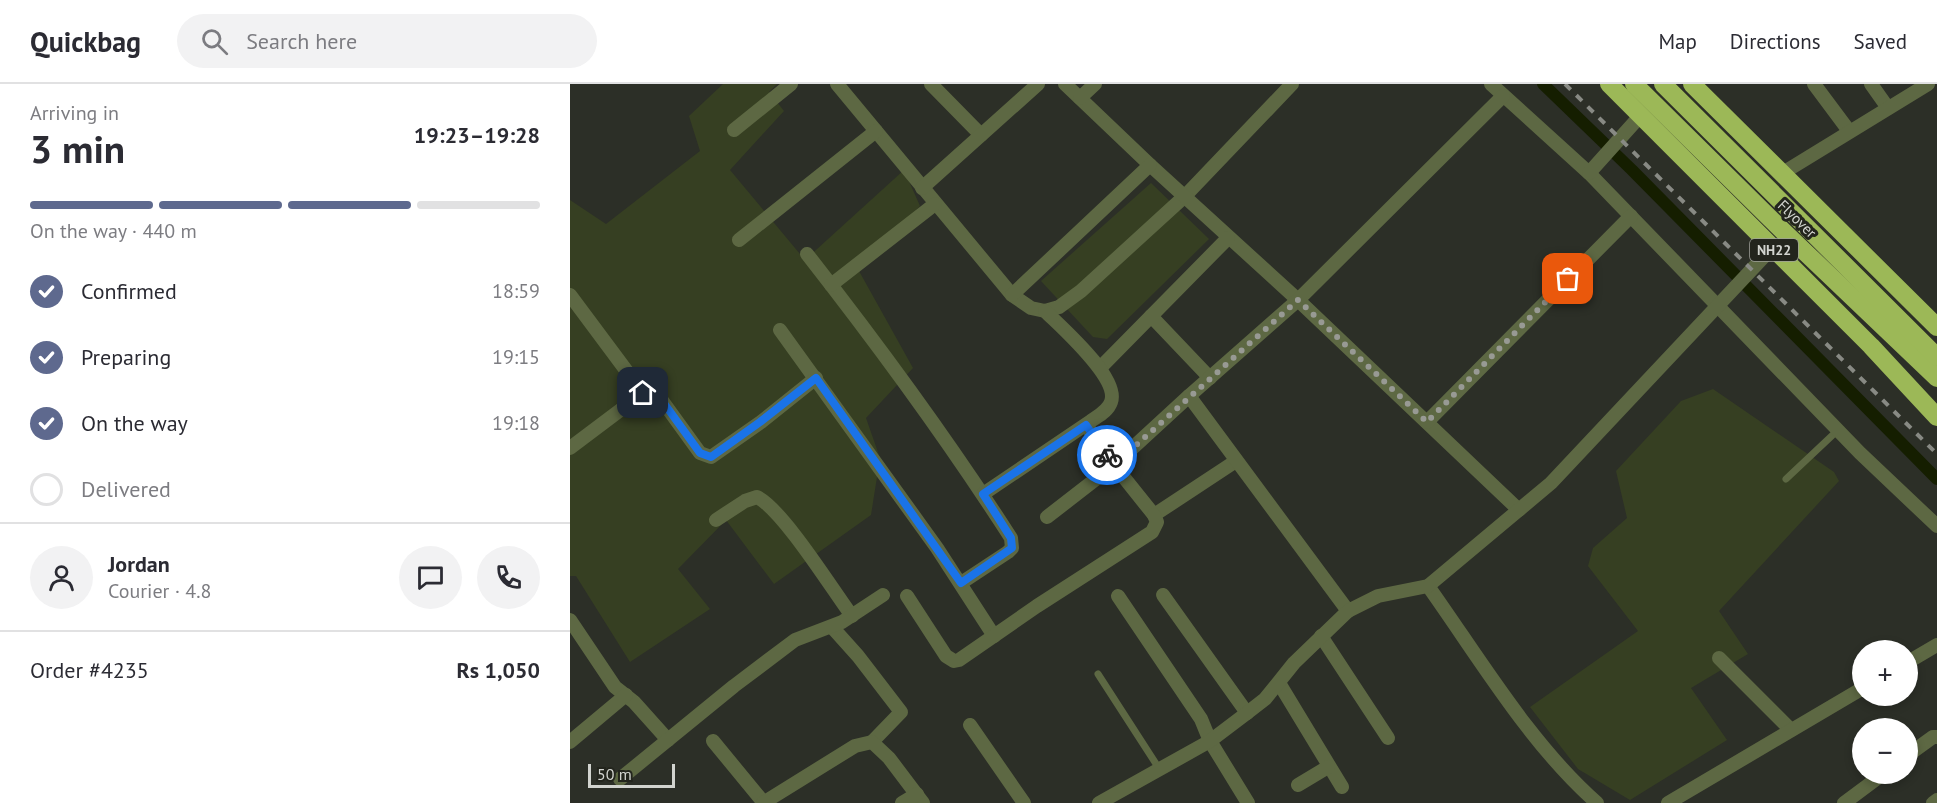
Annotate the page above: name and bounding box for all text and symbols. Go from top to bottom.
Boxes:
search box [177,14,597,68]
text: Quickbag [30,23,141,60]
icon: search [198,25,231,58]
text: Search here [246,27,357,55]
text: Map [1658,28,1697,55]
text: Directions [1730,28,1821,55]
text: Saved [1854,28,1907,55]
text: Arriving in [30,100,119,126]
text: 19:23–19:28 [414,121,540,149]
text: 3 min [30,123,125,174]
street label: Flyover [1774,196,1821,242]
text: On the way · 440 m [30,218,197,244]
road number: NH22 [1750,239,1798,261]
pin [1542,253,1593,304]
icon: bag [1551,262,1584,295]
icon: check [30,275,63,308]
text: Confirmed [81,277,177,305]
text: 18:59 [492,278,540,304]
icon: check [30,341,63,374]
text: Preparing [81,343,171,371]
text: 19:15 [492,344,540,370]
pin [617,367,668,418]
icon: home [626,376,659,409]
icon: check [30,407,63,440]
text: On the way [81,409,188,437]
text: 19:18 [492,410,540,436]
courier [1077,425,1137,485]
icon: bike [1091,439,1124,472]
text: Delivered [81,475,171,503]
button: person [30,546,93,609]
button: chat [399,546,462,609]
button: phone [477,546,540,609]
text: Jordan [108,550,170,578]
text: Courier · 4.8 [108,578,211,604]
map controls [1852,640,1918,784]
button: + [1852,640,1918,706]
text: Order #4235 [30,656,149,684]
text: Rs 1,050 [456,656,540,684]
button: − [1852,718,1918,784]
scale bar [588,761,675,788]
text: 50 m [597,764,632,784]

